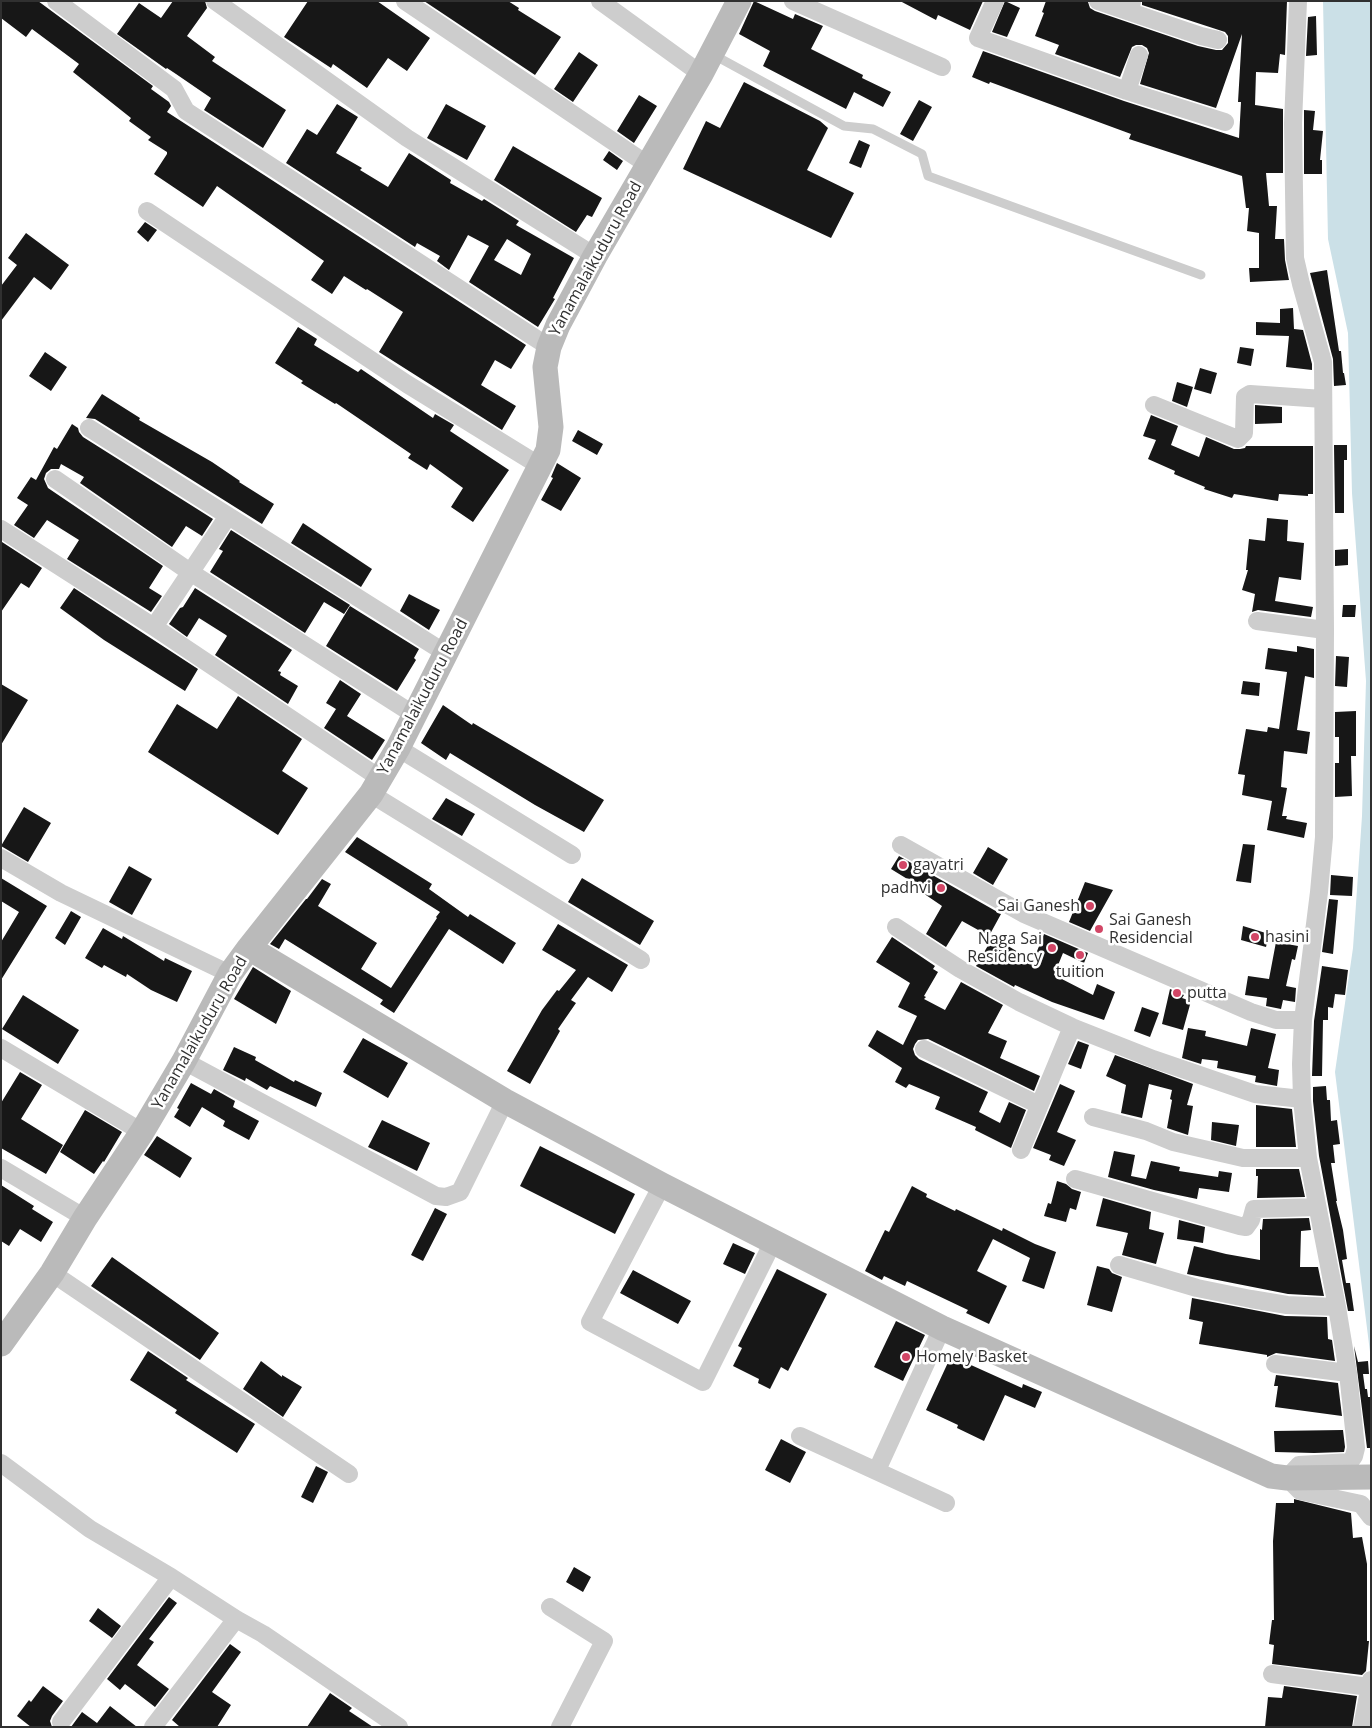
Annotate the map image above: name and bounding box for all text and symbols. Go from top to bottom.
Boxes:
street label: Yanamalaikuduru Road [545,178,647,340]
street label: Yanamalaikuduru Road [374,616,472,778]
place label: gayatri [913,855,964,875]
marker: gayatri [897,859,909,871]
place label: padhvi [881,878,931,898]
marker: padhvi [935,882,947,894]
place label: Sai Ganesh [997,896,1080,916]
marker: Sai Ganesh [1084,900,1096,912]
place label: Sai Ganesh Residencial [1109,910,1193,948]
marker: Sai Ganesh Residencial [1093,923,1105,935]
place label: hasini [1265,927,1309,947]
place label: Naga Sai Residency [967,929,1042,967]
marker: hasini [1249,931,1261,943]
marker: Naga Sai Residency [1046,942,1058,954]
marker: tuition [1074,949,1086,961]
street label: Yanamalaikuduru Road [148,953,252,1113]
place label: tuition [1056,962,1104,982]
place label: putta [1187,983,1227,1003]
marker: putta [1171,987,1183,999]
place label: Homely Basket [916,1347,1027,1367]
marker: Homely Basket [900,1351,912,1363]

